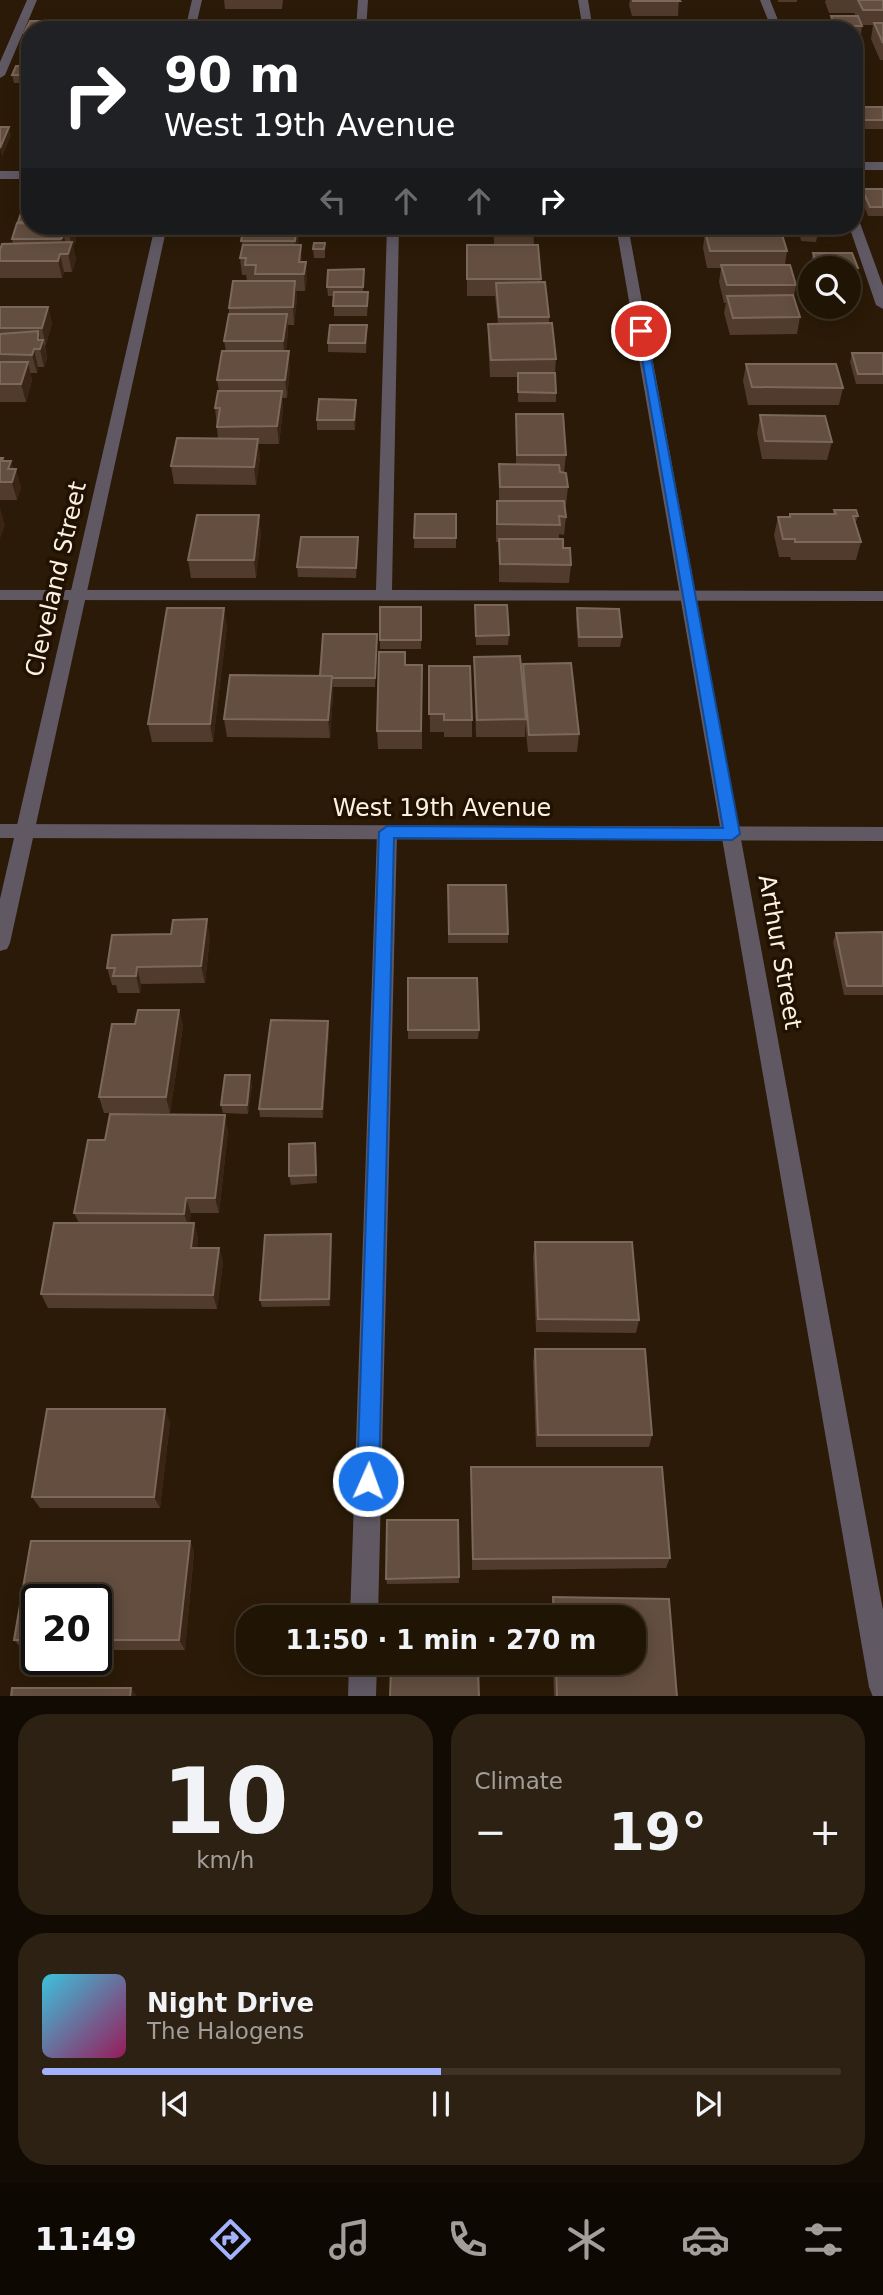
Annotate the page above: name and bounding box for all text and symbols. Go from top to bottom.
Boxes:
text: 90 m [164,47,300,104]
icon: right [49,49,140,140]
text: West 19th Avenue [164,106,455,144]
icon: left [314,182,352,220]
icon: ahead [387,182,425,220]
icon: ahead [460,182,498,220]
icon: right [533,182,571,220]
map controls [798,256,861,319]
button: search [798,256,861,319]
pin [611,301,671,361]
icon: arrive [622,312,660,350]
street label: Cleveland Street [20,479,92,679]
street label: West 19th Avenue [333,794,551,822]
street label: Arthur Street [753,872,807,1032]
position arrow [331,1444,405,1518]
speed limit sign: 20 [21,1584,112,1675]
text: 11:50 · 1 min · 270 m [286,1625,596,1655]
text: 10 [162,1749,289,1854]
text: Climate [475,1768,563,1794]
text: 19° [609,1802,707,1862]
text: − [475,1810,506,1854]
text: + [809,1810,841,1854]
text: km/h [196,1847,254,1873]
text: Night Drive [147,1988,314,2018]
text: The Halogens [147,2018,304,2044]
icon: previous [156,2085,194,2123]
icon: pause [422,2085,460,2123]
icon: next [689,2085,727,2123]
icon: directions [206,2215,255,2264]
icon: music [325,2215,374,2264]
icon: phone [443,2215,492,2264]
icon: climate [562,2215,611,2264]
icon: car [681,2215,730,2264]
icon: filters [799,2215,848,2264]
text: 11:49 [35,2220,137,2258]

